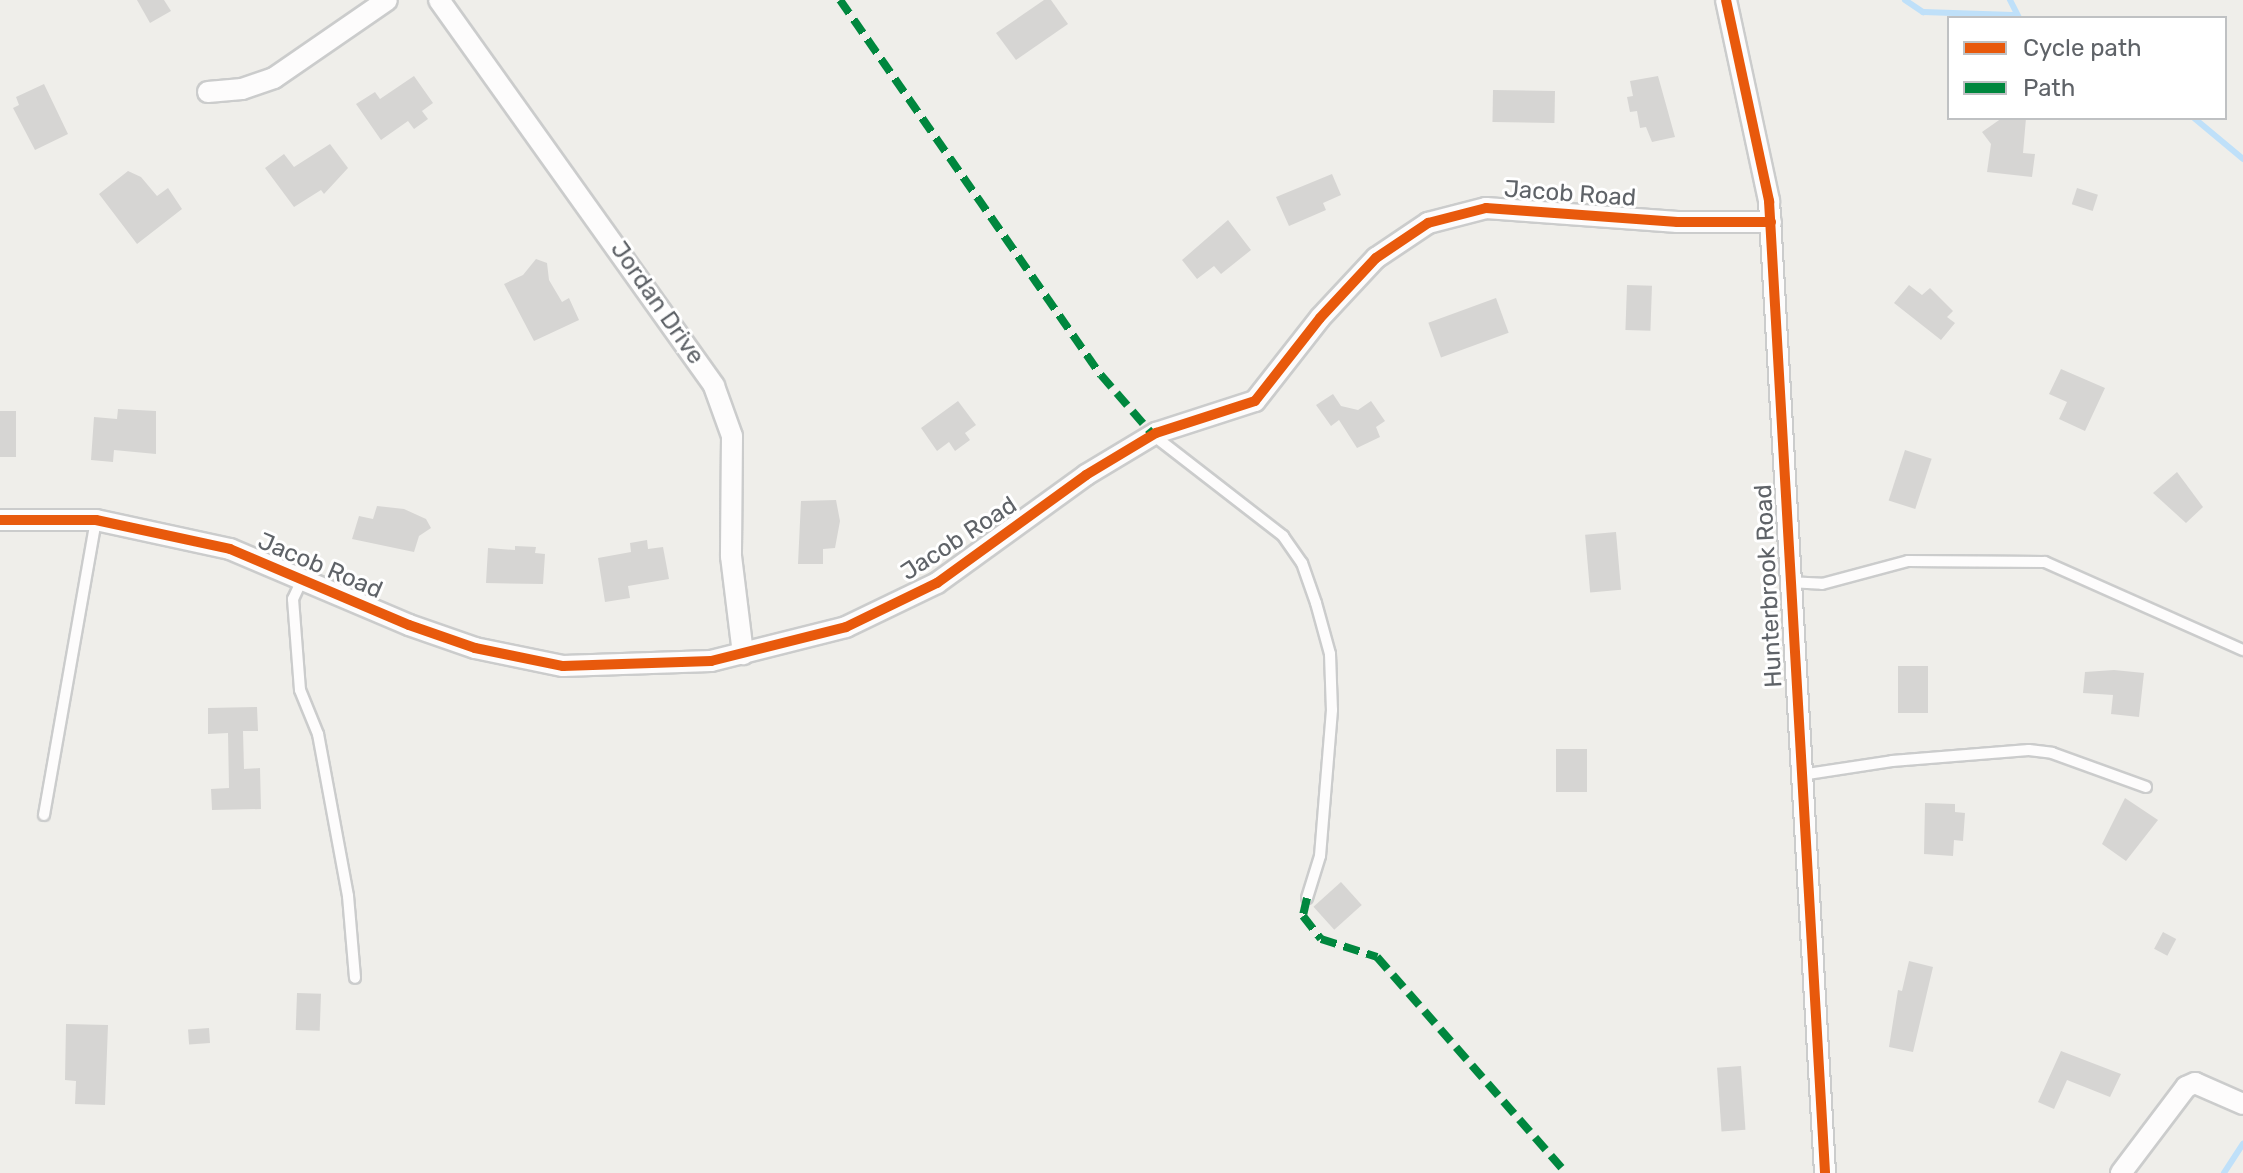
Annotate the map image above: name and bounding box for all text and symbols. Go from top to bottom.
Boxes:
legend [1947,16,2227,120]
text: Cycle path [2023,34,2142,62]
text: Path [2023,74,2075,102]
street label: Jacob Road [1503,175,1637,213]
street label: Jordan Drive [604,236,710,370]
street label: Hunterbrook Road [1749,484,1789,688]
street label: Jacob Road [896,491,1022,587]
street label: Jacob Road [253,527,387,605]

